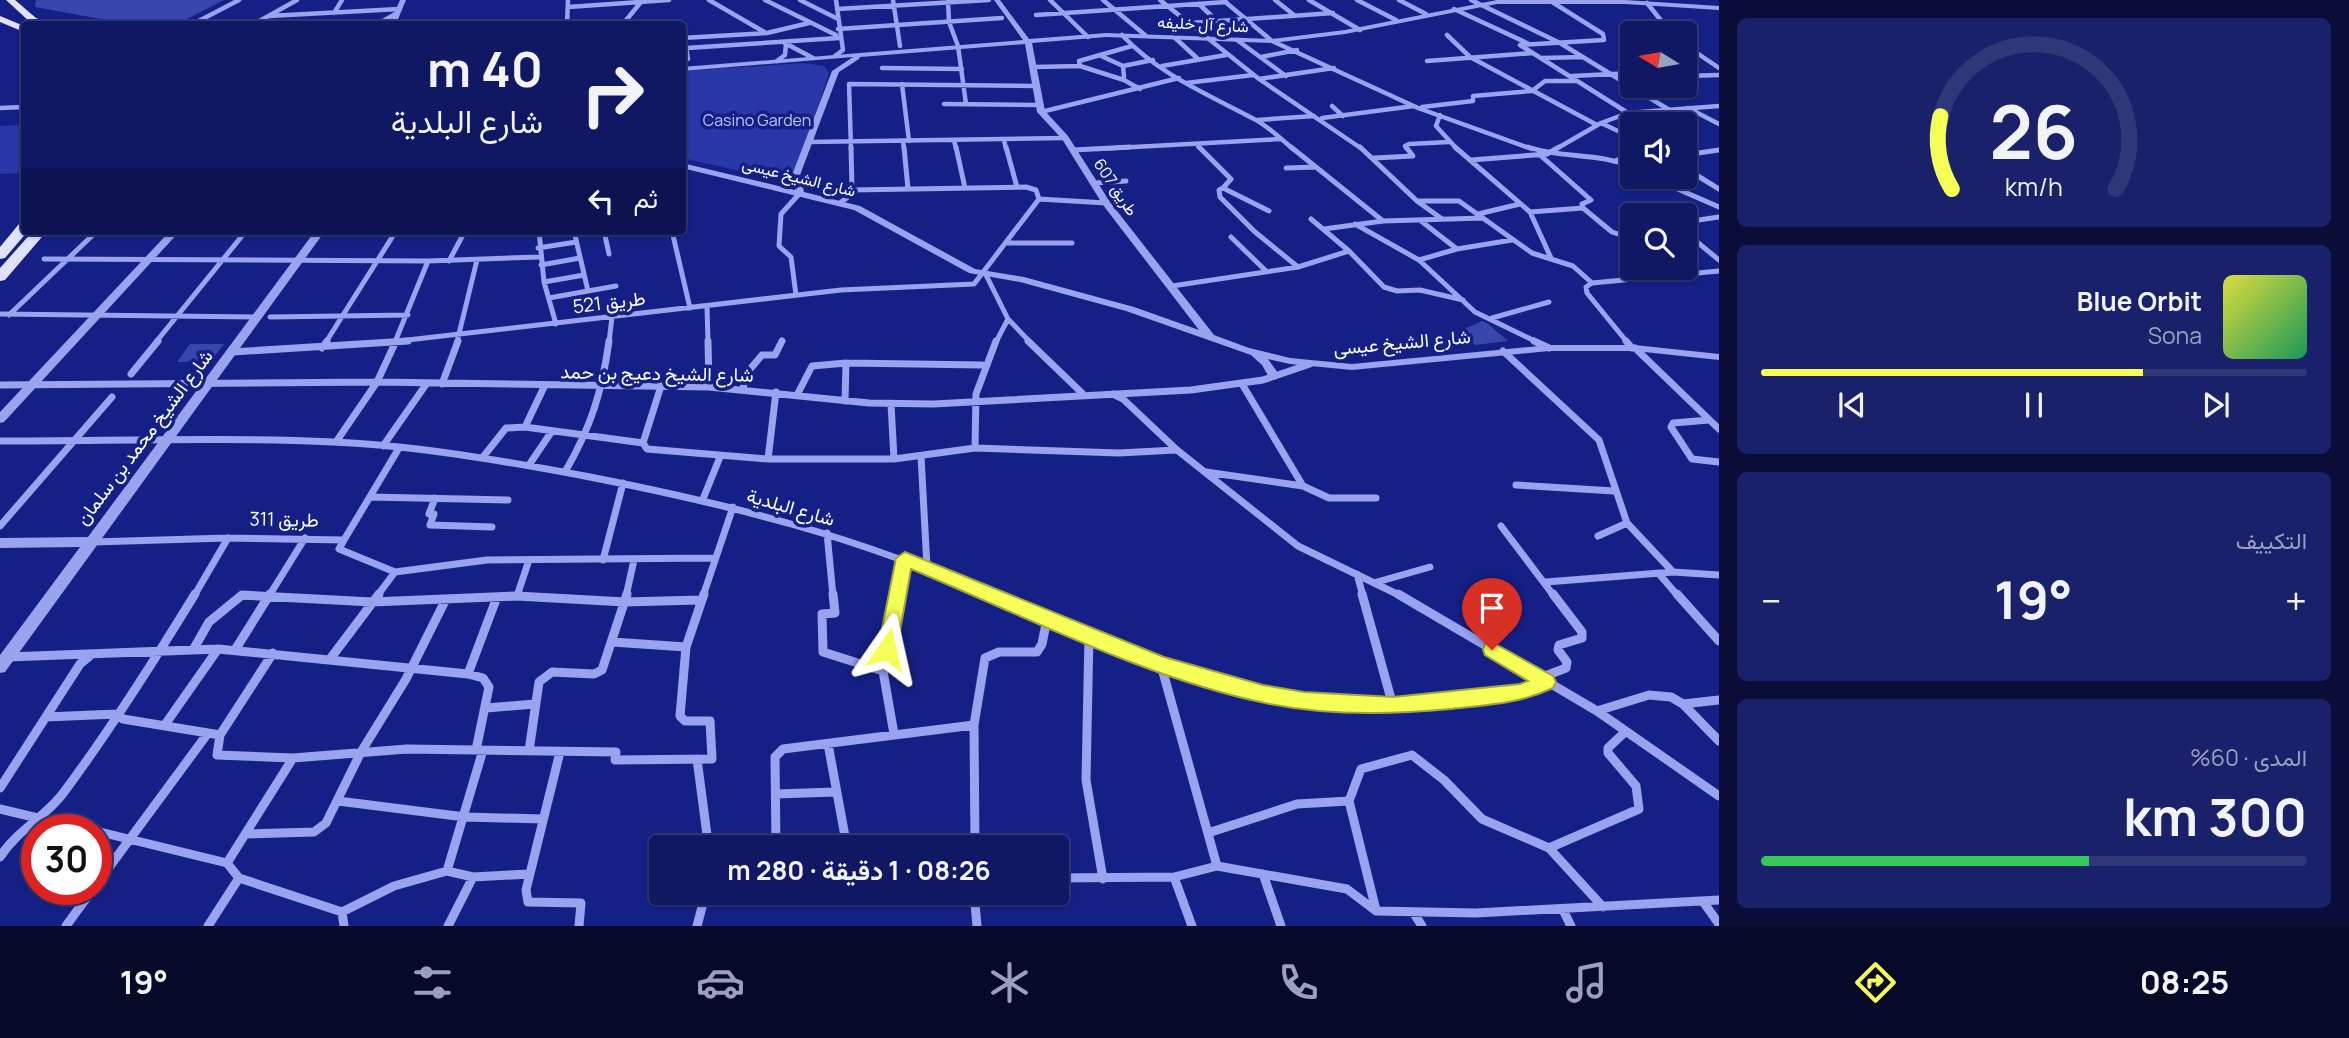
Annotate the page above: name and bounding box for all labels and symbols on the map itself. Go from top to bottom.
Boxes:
street label: شارع آل خليفه [1157,11,1249,38]
north arrow [1620,21,1698,98]
park label: Casino Garden [703,109,811,131]
street label: شارع الشيخ عيسى [740,152,858,203]
street label: طريق 607 [1089,154,1143,220]
street label: طريق 521 [571,285,647,319]
street label: شارع الشيخ عيسى [1332,323,1472,362]
street label: شارع الشيخ محمد بن سلمان [69,344,219,531]
street label: شارع الشيخ دعيج بن حمد [560,358,754,389]
street label: شارع البلدية [744,482,838,532]
street label: طريق 311 [249,505,319,533]
pin [1462,578,1522,650]
position arrow [850,612,924,686]
speed limit sign: 30 [21,814,112,905]

